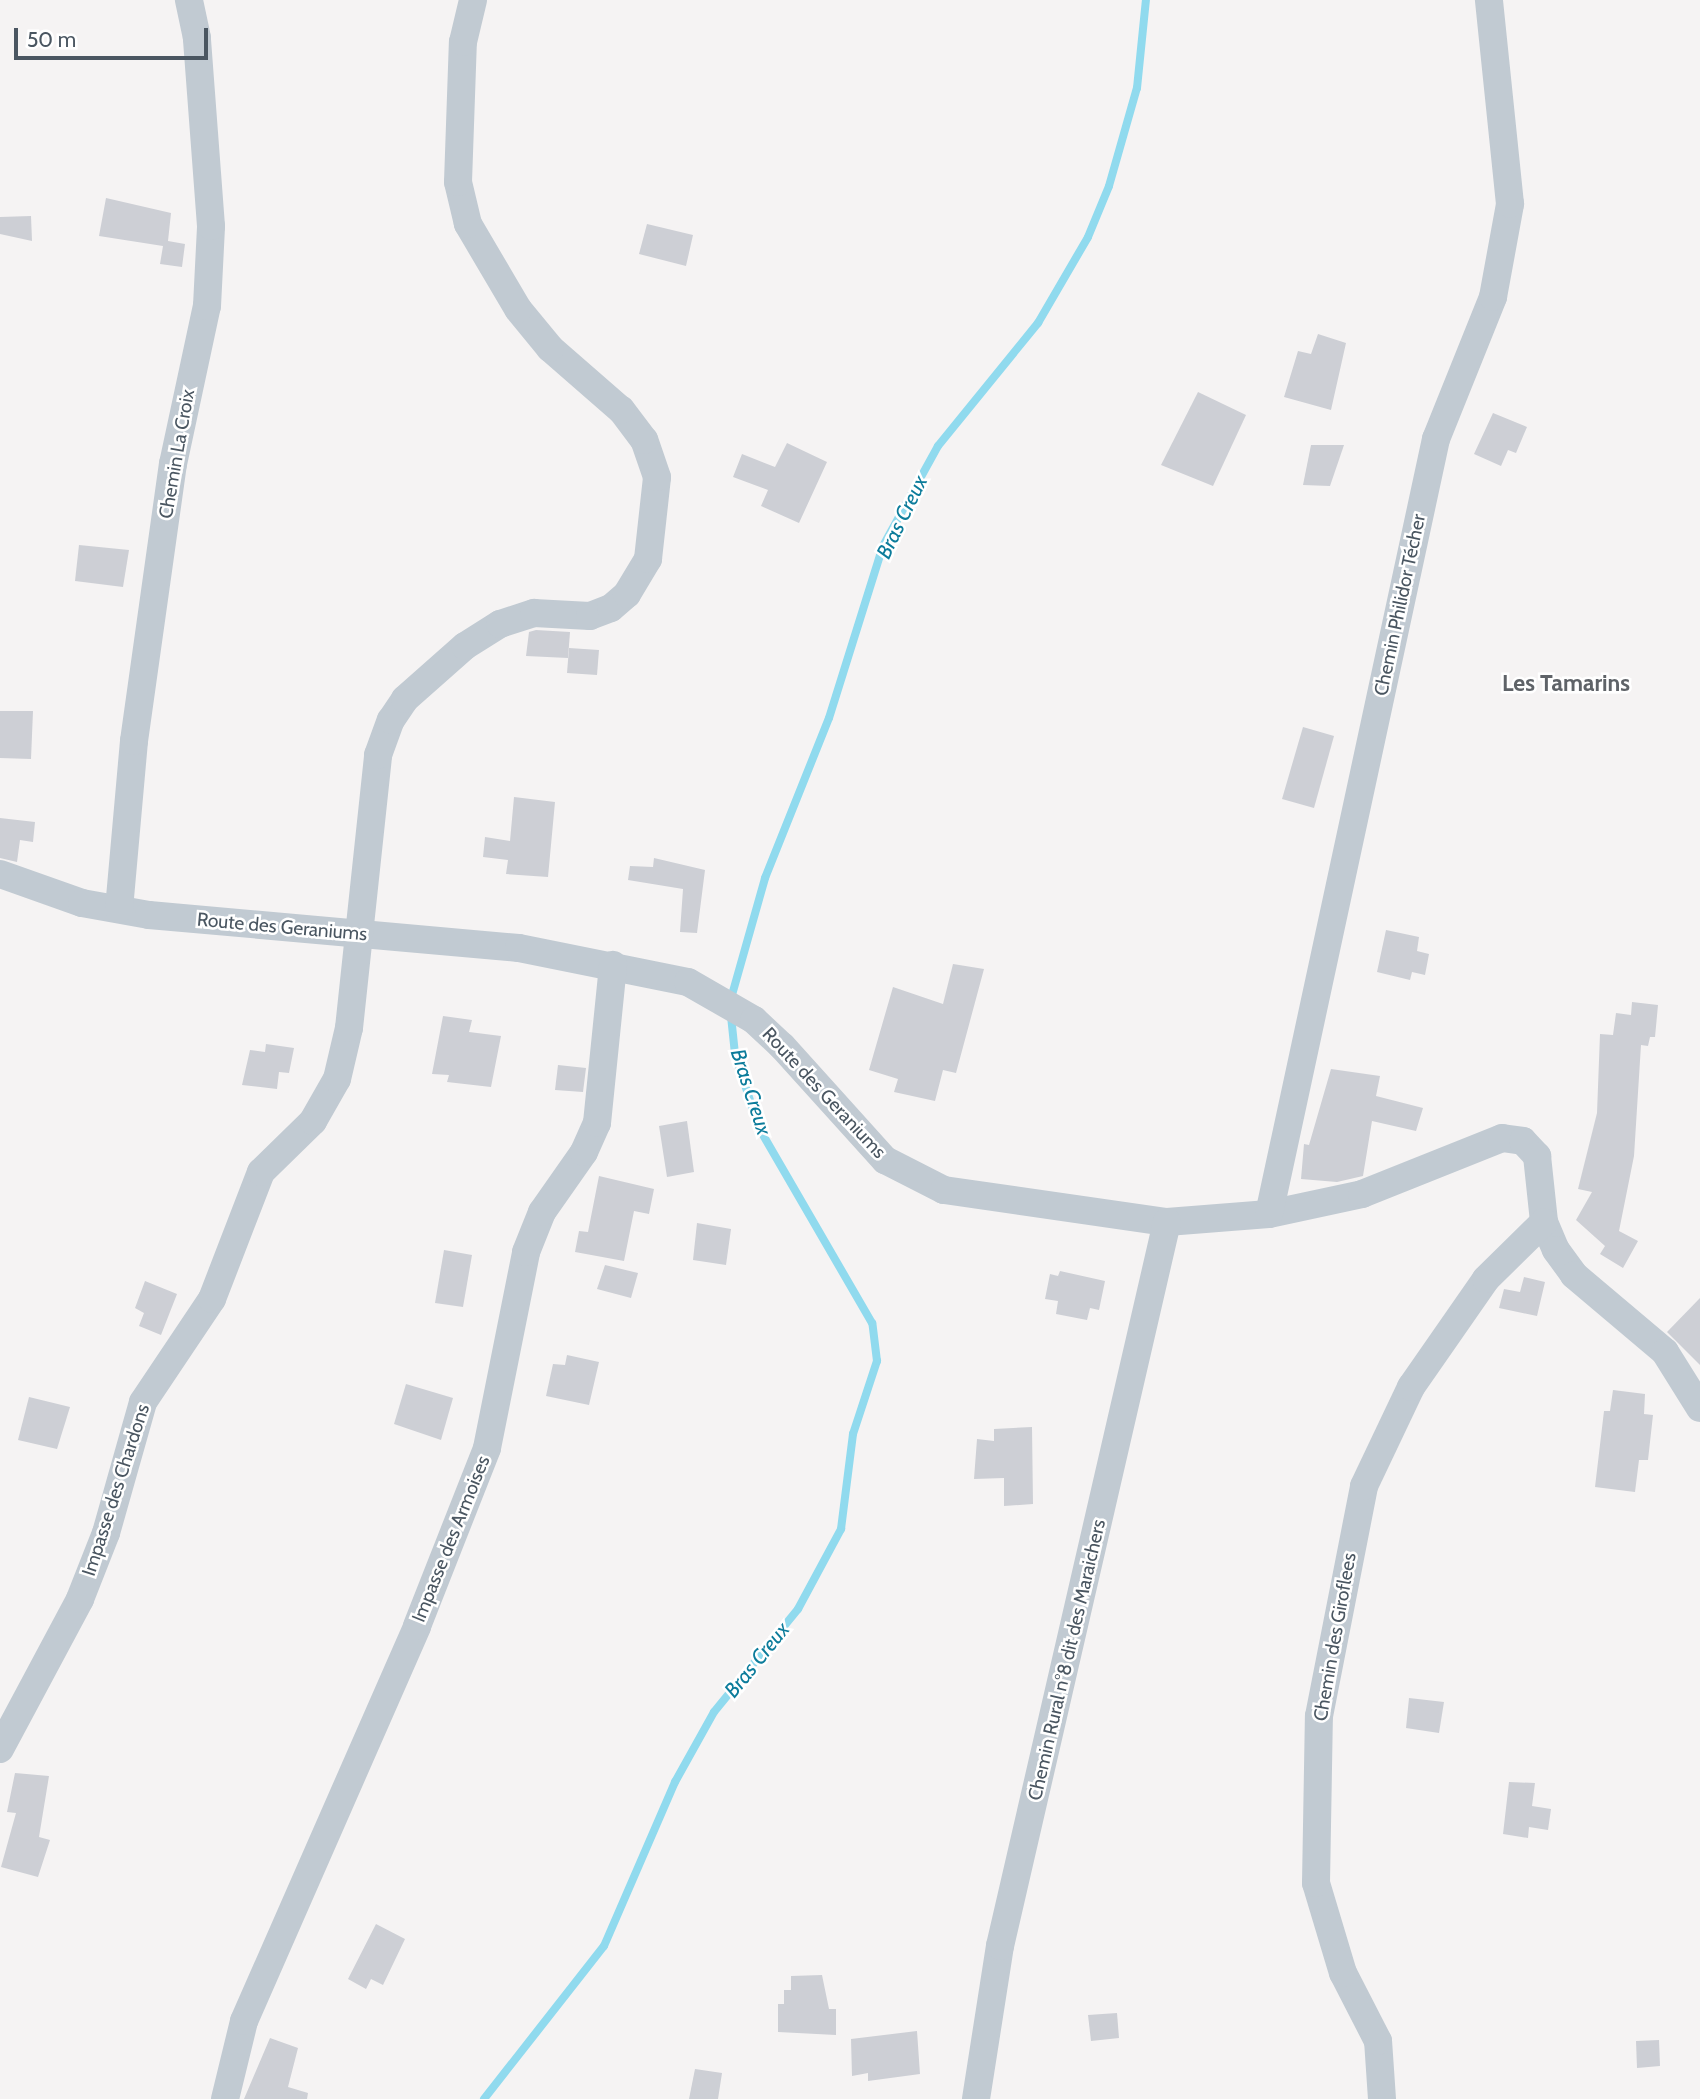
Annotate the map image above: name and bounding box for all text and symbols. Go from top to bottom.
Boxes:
scale bar [18,14,212,58]
text: 50 m [27,27,76,52]
street label: Chemin La Croix [154,387,200,521]
water label: Bras Creux [871,471,933,563]
street label: Chemin Philidor Técher [1370,512,1430,698]
district label: Les Tamarins [1502,669,1630,697]
street label: Route des Geraniums [196,908,368,946]
street label: Route des Geraniums [757,1023,891,1163]
water label: Bras Creux [725,1046,777,1138]
street label: Impasse des Chardons [77,1401,155,1579]
street label: Impasse des Armoises [407,1452,495,1626]
street label: Chemin Rural n°8 dit des Maraichers [1024,1517,1110,1803]
street label: Chemin des Giroflees [1309,1551,1361,1723]
water label: Bras Creux [719,1617,795,1703]

